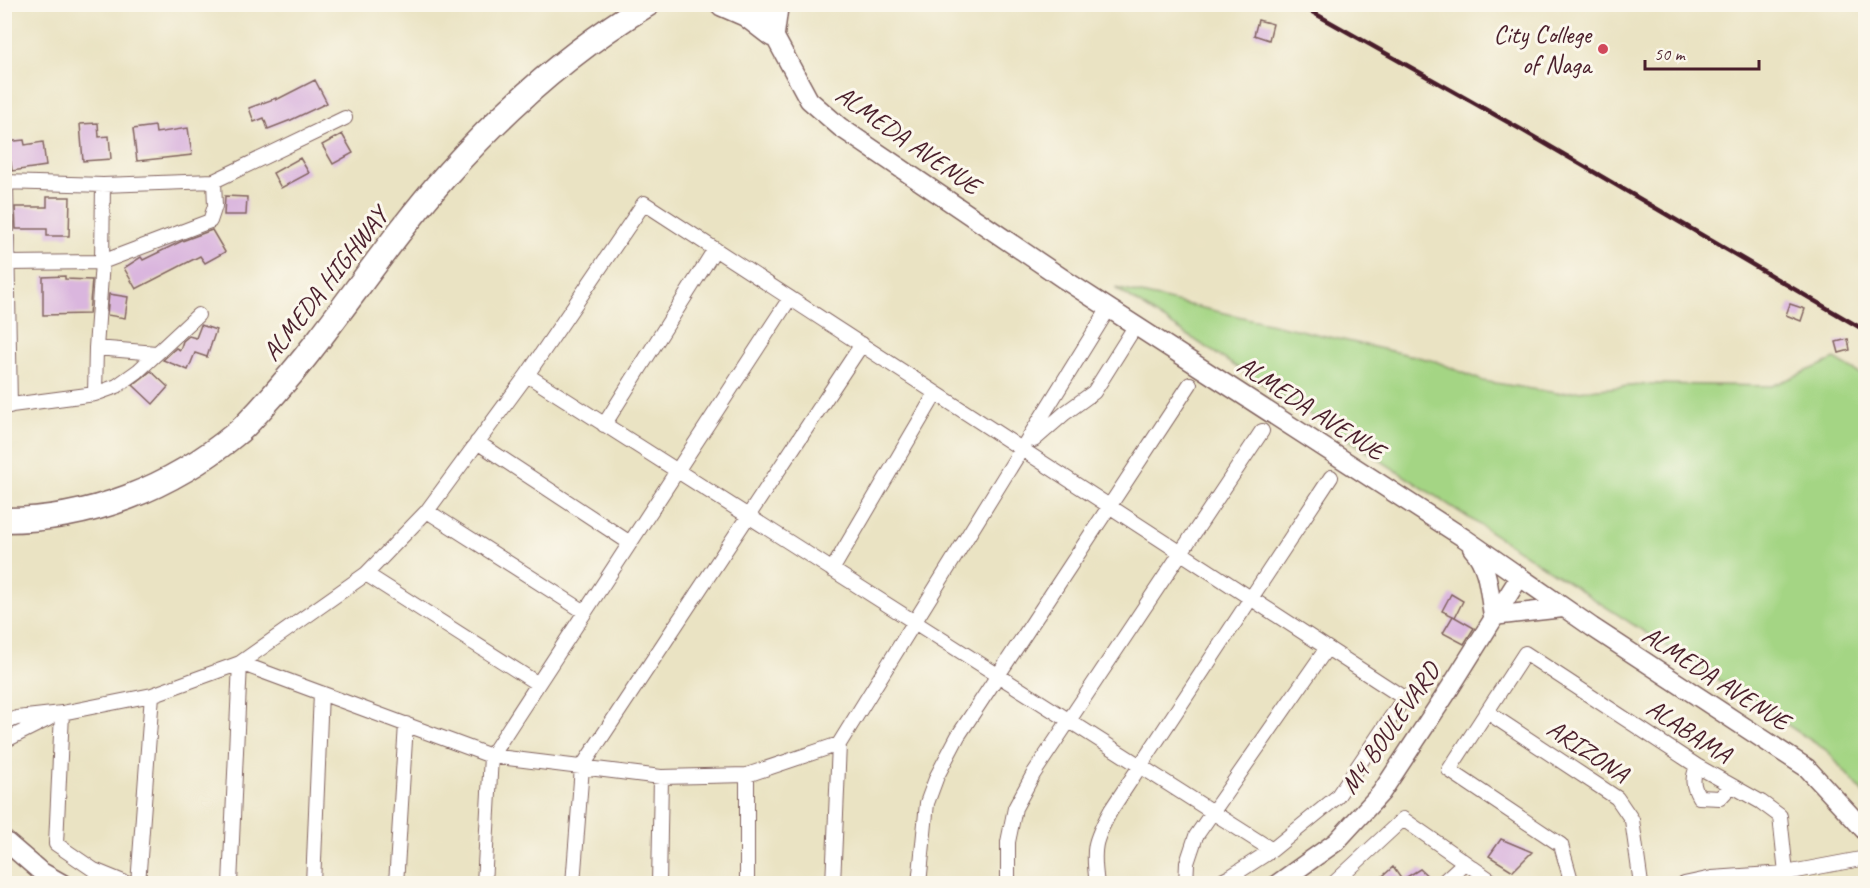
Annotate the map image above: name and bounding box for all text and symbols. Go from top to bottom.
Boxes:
place label: City College of Naga [1493,18,1594,81]
scale bar [1645,33,1759,71]
marker: City College of Naga [1596,42,1610,56]
text: 50 m [1654,43,1687,65]
street label: ALMEDA AVENUE [829,78,989,204]
street label: ALMEDA HIGHWAY [255,198,398,367]
street label: ALMEDA AVENUE [1231,348,1394,470]
street label: ALMEDA AVENUE [1636,618,1799,740]
street label: M4 BOULEVARD [1333,654,1449,800]
street label: ALABAMA [1640,691,1739,772]
street label: ARIZONA [1541,712,1637,791]

